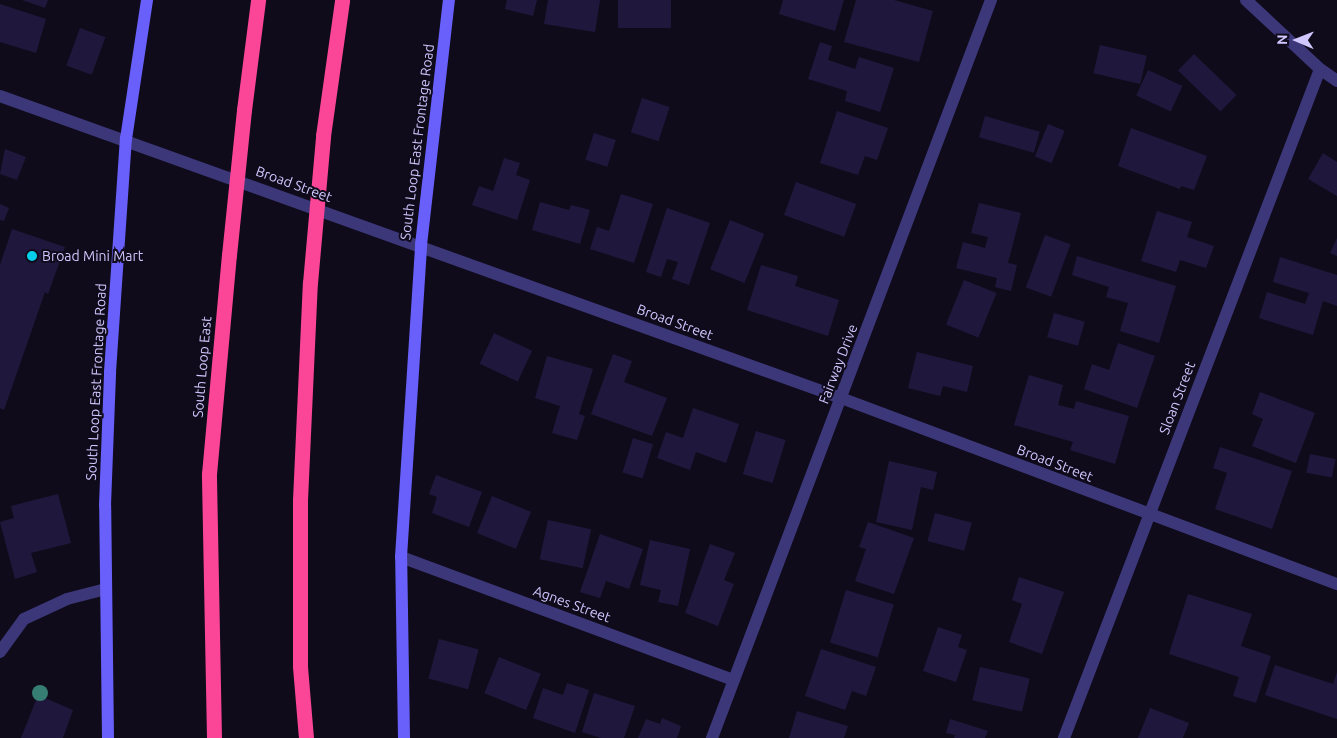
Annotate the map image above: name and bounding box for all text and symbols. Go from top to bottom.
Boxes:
north arrow [1272,15,1322,65]
text: N [1274,34,1290,45]
street label: South Loop East Frontage Road [397,43,437,241]
street label: Broad Street [254,162,334,206]
place label: Broad Mini Mart [42,248,143,264]
marker: Broad Mini Mart [26,250,38,262]
street label: South Loop East Frontage Road [82,283,110,481]
street label: Broad Street [635,300,715,344]
street label: South Loop East [189,316,215,418]
street label: Fairway Drive [815,322,861,406]
street label: Sloan Street [1155,359,1199,437]
street label: Broad Street [1015,441,1095,485]
street label: Agnes Street [531,582,613,626]

